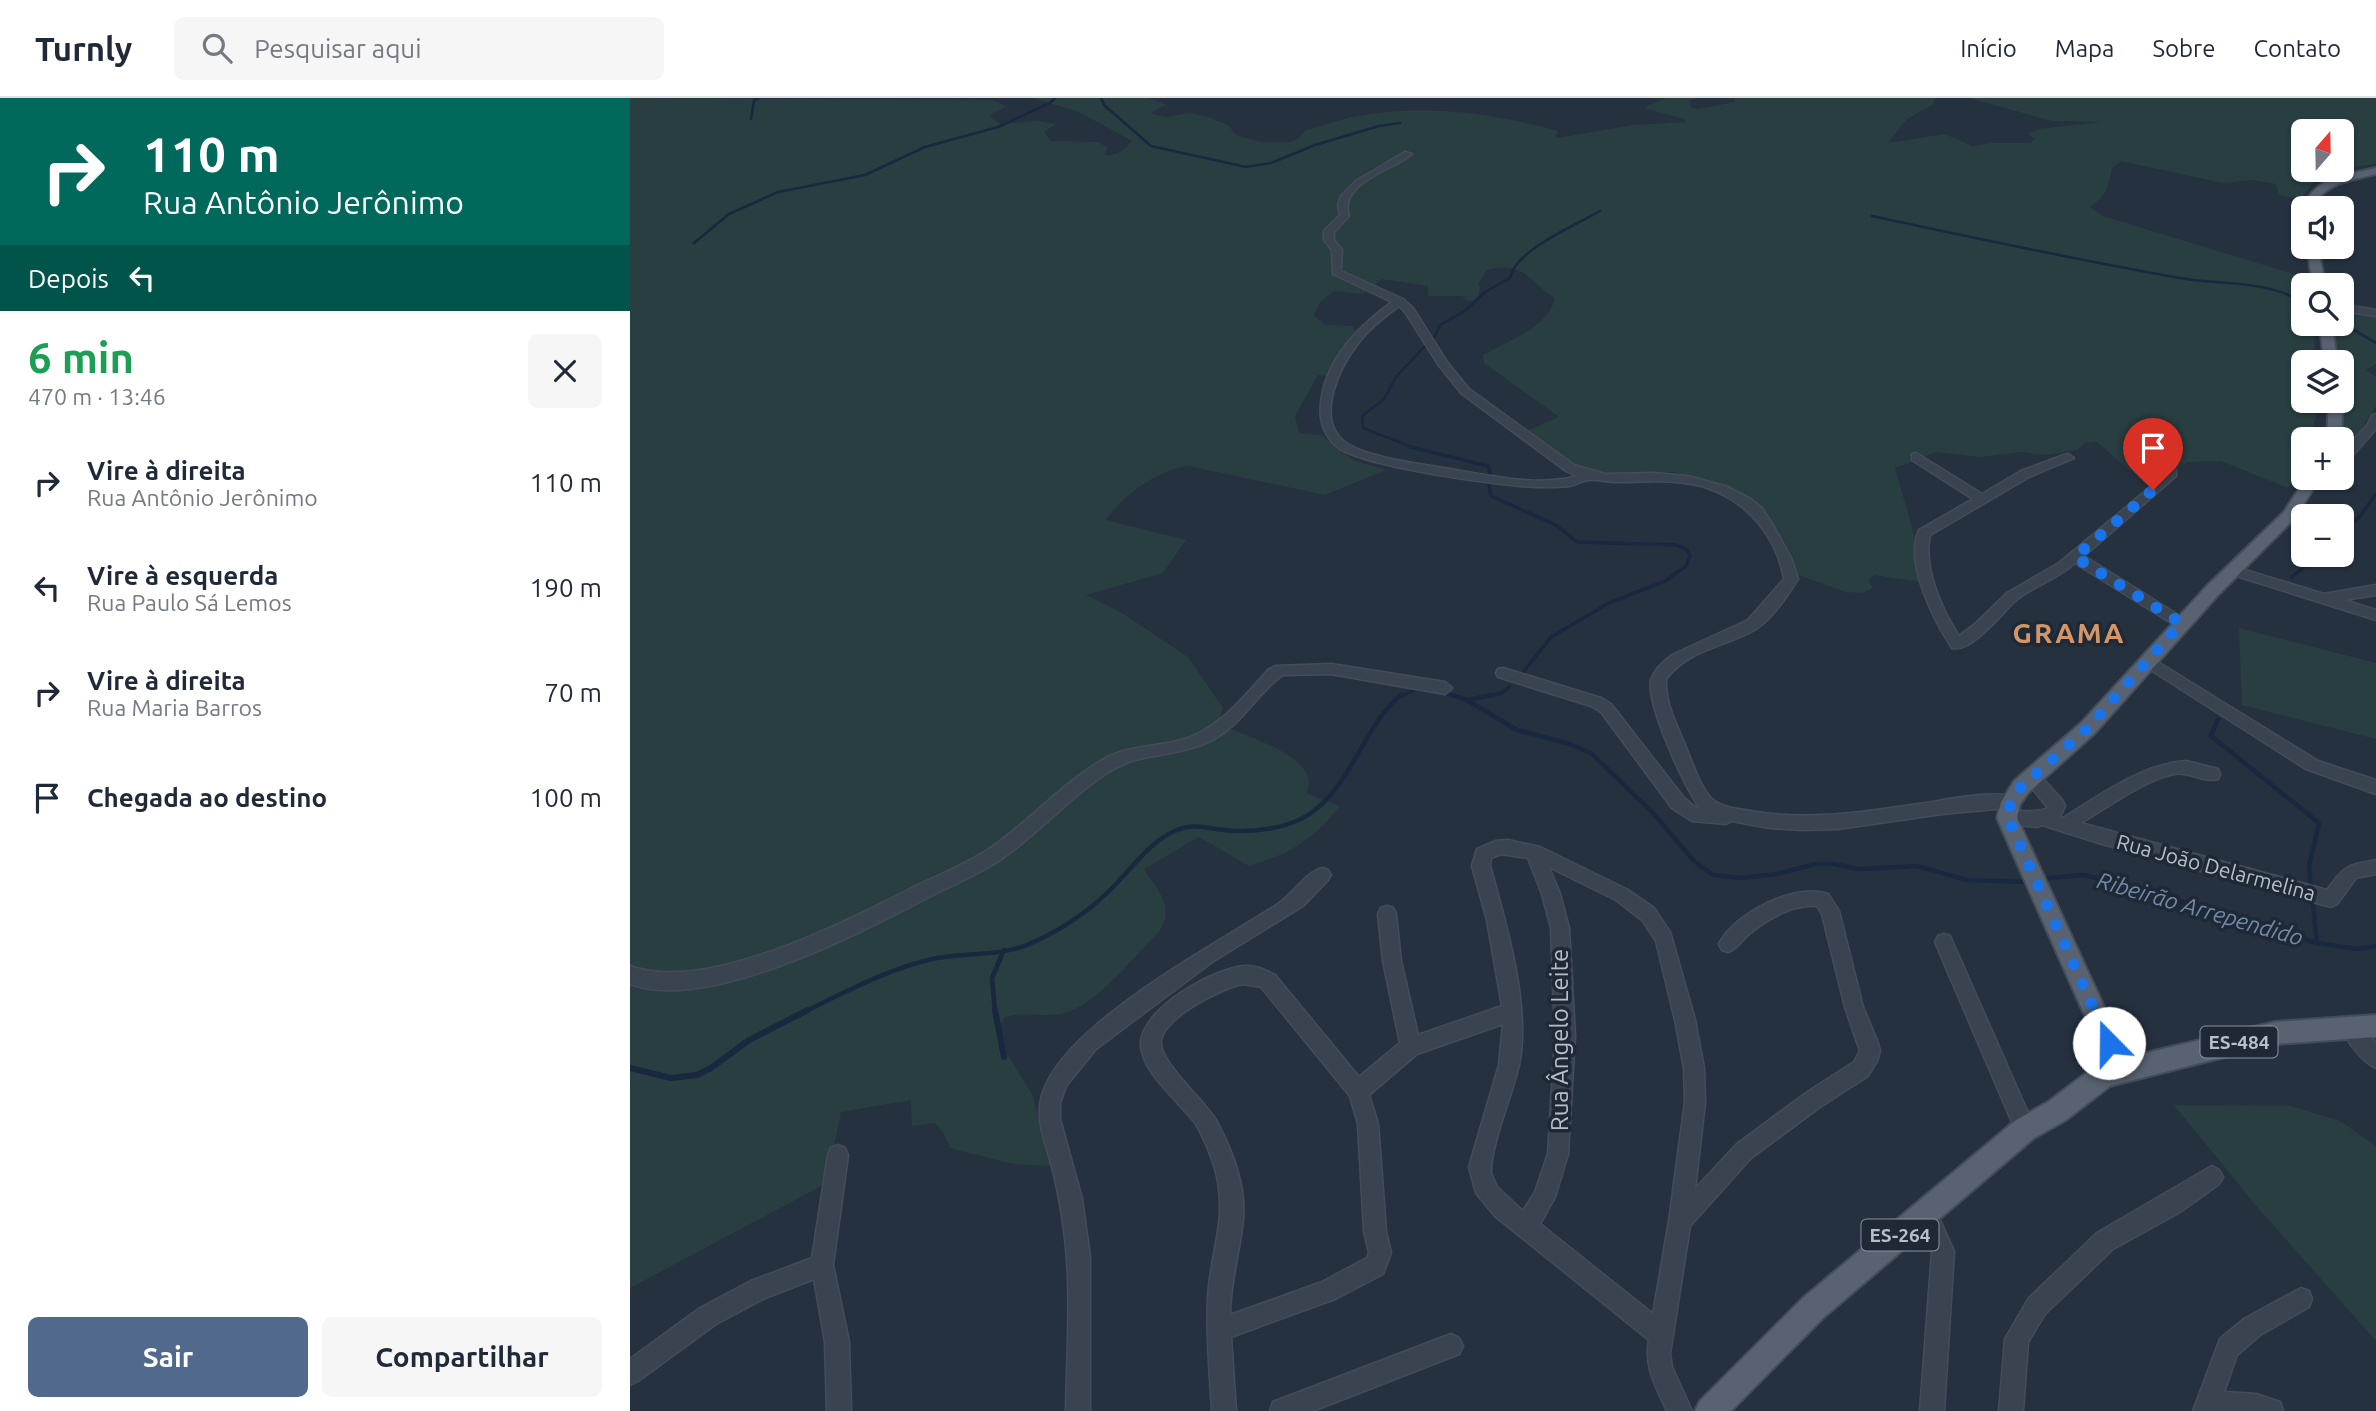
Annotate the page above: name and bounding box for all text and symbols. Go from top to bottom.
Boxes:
search box [174,17,664,80]
icon: search [198,29,236,67]
text: Turnly [35,30,132,67]
text: Pesquisar aqui [254,34,422,63]
text: Início [1960,35,2017,62]
text: Mapa [2055,35,2114,62]
text: Sobre [2152,35,2215,62]
text: Contato [2253,35,2341,62]
north arrow [2291,119,2354,182]
map controls [2291,119,2354,567]
icon: right [28,126,119,217]
text: 110 m [143,126,280,181]
text: Rua Antônio Jerônimo [143,184,464,220]
button: sound [2291,196,2354,259]
icon: left [123,259,161,297]
text: Depois [28,264,109,293]
button: search [2291,273,2354,336]
text: 6 min [28,334,134,381]
button: close [528,334,602,408]
button: layers [2291,350,2354,413]
text: 470 m · 13:46 [28,384,166,409]
pin [2123,418,2183,490]
button: + [2291,427,2354,490]
icon: arrive [2134,429,2172,467]
text: Vire à direita [87,456,246,485]
icon: right [28,464,66,502]
text: 110 m [530,468,602,497]
text: Rua Antônio Jerônimo [87,485,318,510]
button: − [2291,504,2354,567]
text: Vire à esquerda [87,561,278,590]
icon: left [28,569,66,607]
text: 190 m [530,573,602,602]
text: Rua Paulo Sá Lemos [87,590,292,615]
district label: GRAMA [2013,617,2125,648]
text: Vire à direita [87,666,246,695]
icon: right [28,674,66,712]
text: 70 m [544,678,602,707]
text: Rua Maria Barros [87,695,262,720]
icon: arrive [28,779,66,817]
text: Chegada ao destino [87,783,327,812]
text: 100 m [530,783,602,812]
street label: Rua João Delarmelina [2114,829,2318,905]
water label: Ribeirão Arrependido [2094,867,2306,950]
street label: Rua Ângelo Leite [1545,949,1573,1131]
position arrow [2072,1006,2146,1080]
road number: ES-484 [2200,1026,2278,1058]
road number: ES-264 [1862,1219,1938,1250]
button: Sair [28,1317,308,1397]
button: Compartilhar [322,1317,602,1397]

